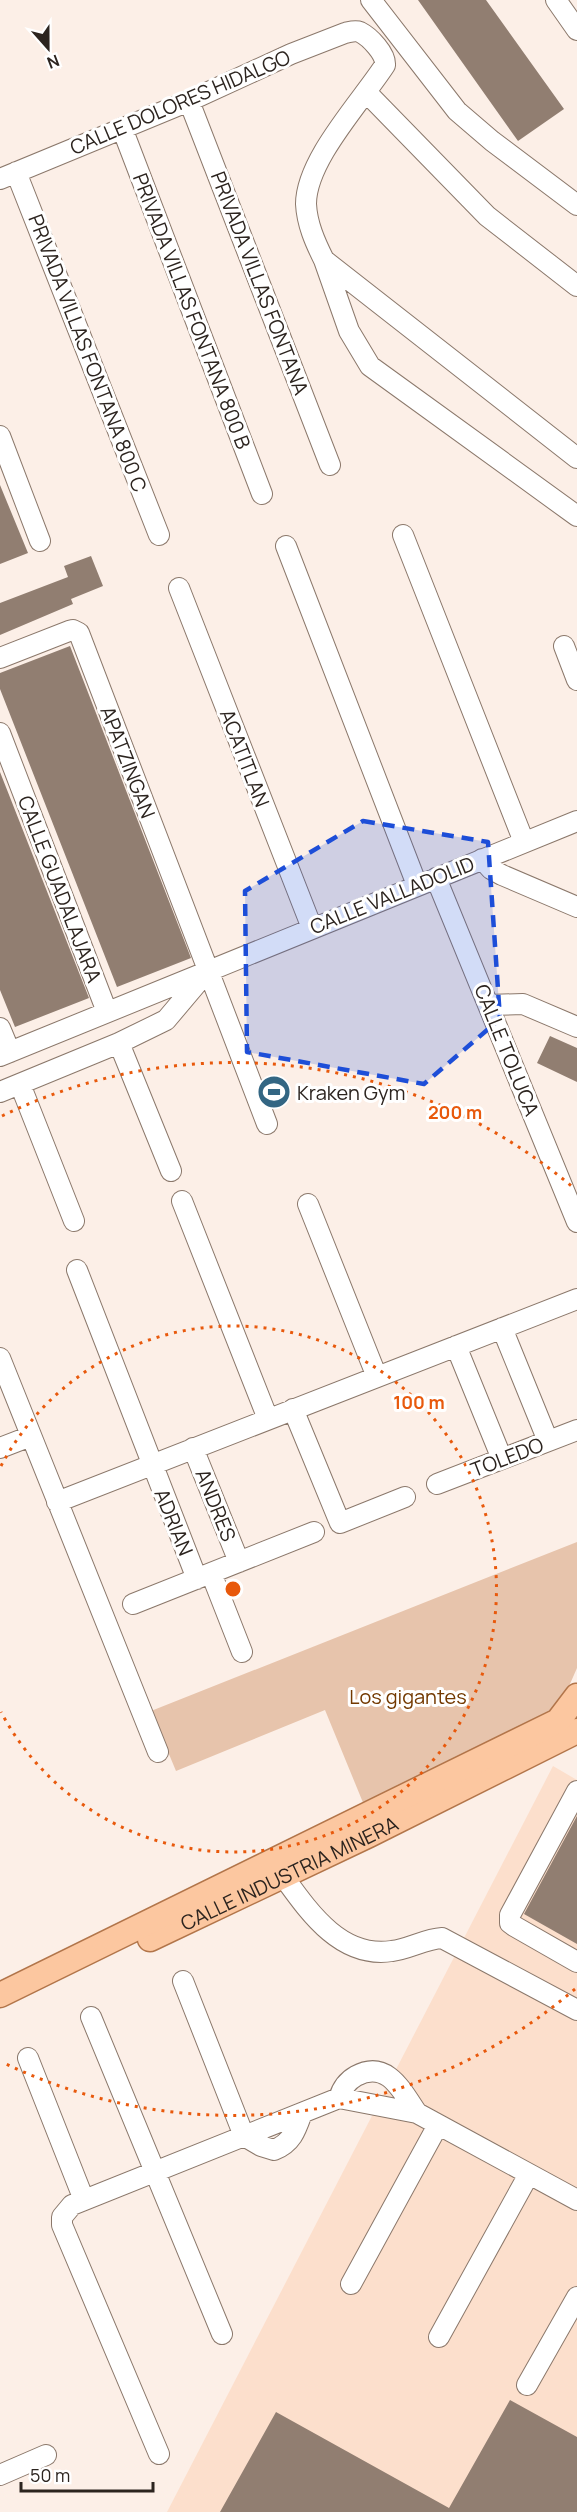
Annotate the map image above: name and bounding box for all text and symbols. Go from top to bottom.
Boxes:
north arrow [18,18,78,78]
street label: CALLE DOLORES HIDALGO [66,43,294,161]
text: N [44,50,63,74]
street label: PRIVADA VILLAS FONTANA [205,168,315,399]
street label: PRIVADA VILLAS FONTANA 800 B [127,169,257,453]
street label: PRIVADA VILLAS FONTANA 800 C [22,210,154,496]
street label: APATZINGAN [94,702,162,822]
street label: ACATITLAN [214,705,276,811]
street label: CALLE GUADALAJARA [12,792,108,987]
street label: CALLE VALLADOLID [306,850,478,940]
street label: CALLE TOLUCA [468,980,546,1120]
sports icon: Kraken Gym [256,1074,292,1110]
place label: Kraken Gym [297,1079,405,1106]
text: 200 m [428,1100,482,1124]
text: 100 m [393,1390,445,1414]
street label: TOLEDO [467,1431,547,1483]
street label: ANDRES [189,1465,243,1545]
street label: ADRIAN [148,1485,200,1559]
centre of rings [223,1579,243,1599]
park label: Los gigantes [349,1683,467,1710]
street label: CALLE INDUSTRIA MINERA [176,1809,403,1936]
scale bar [21,2455,153,2493]
text: 50 m [30,2463,70,2487]

